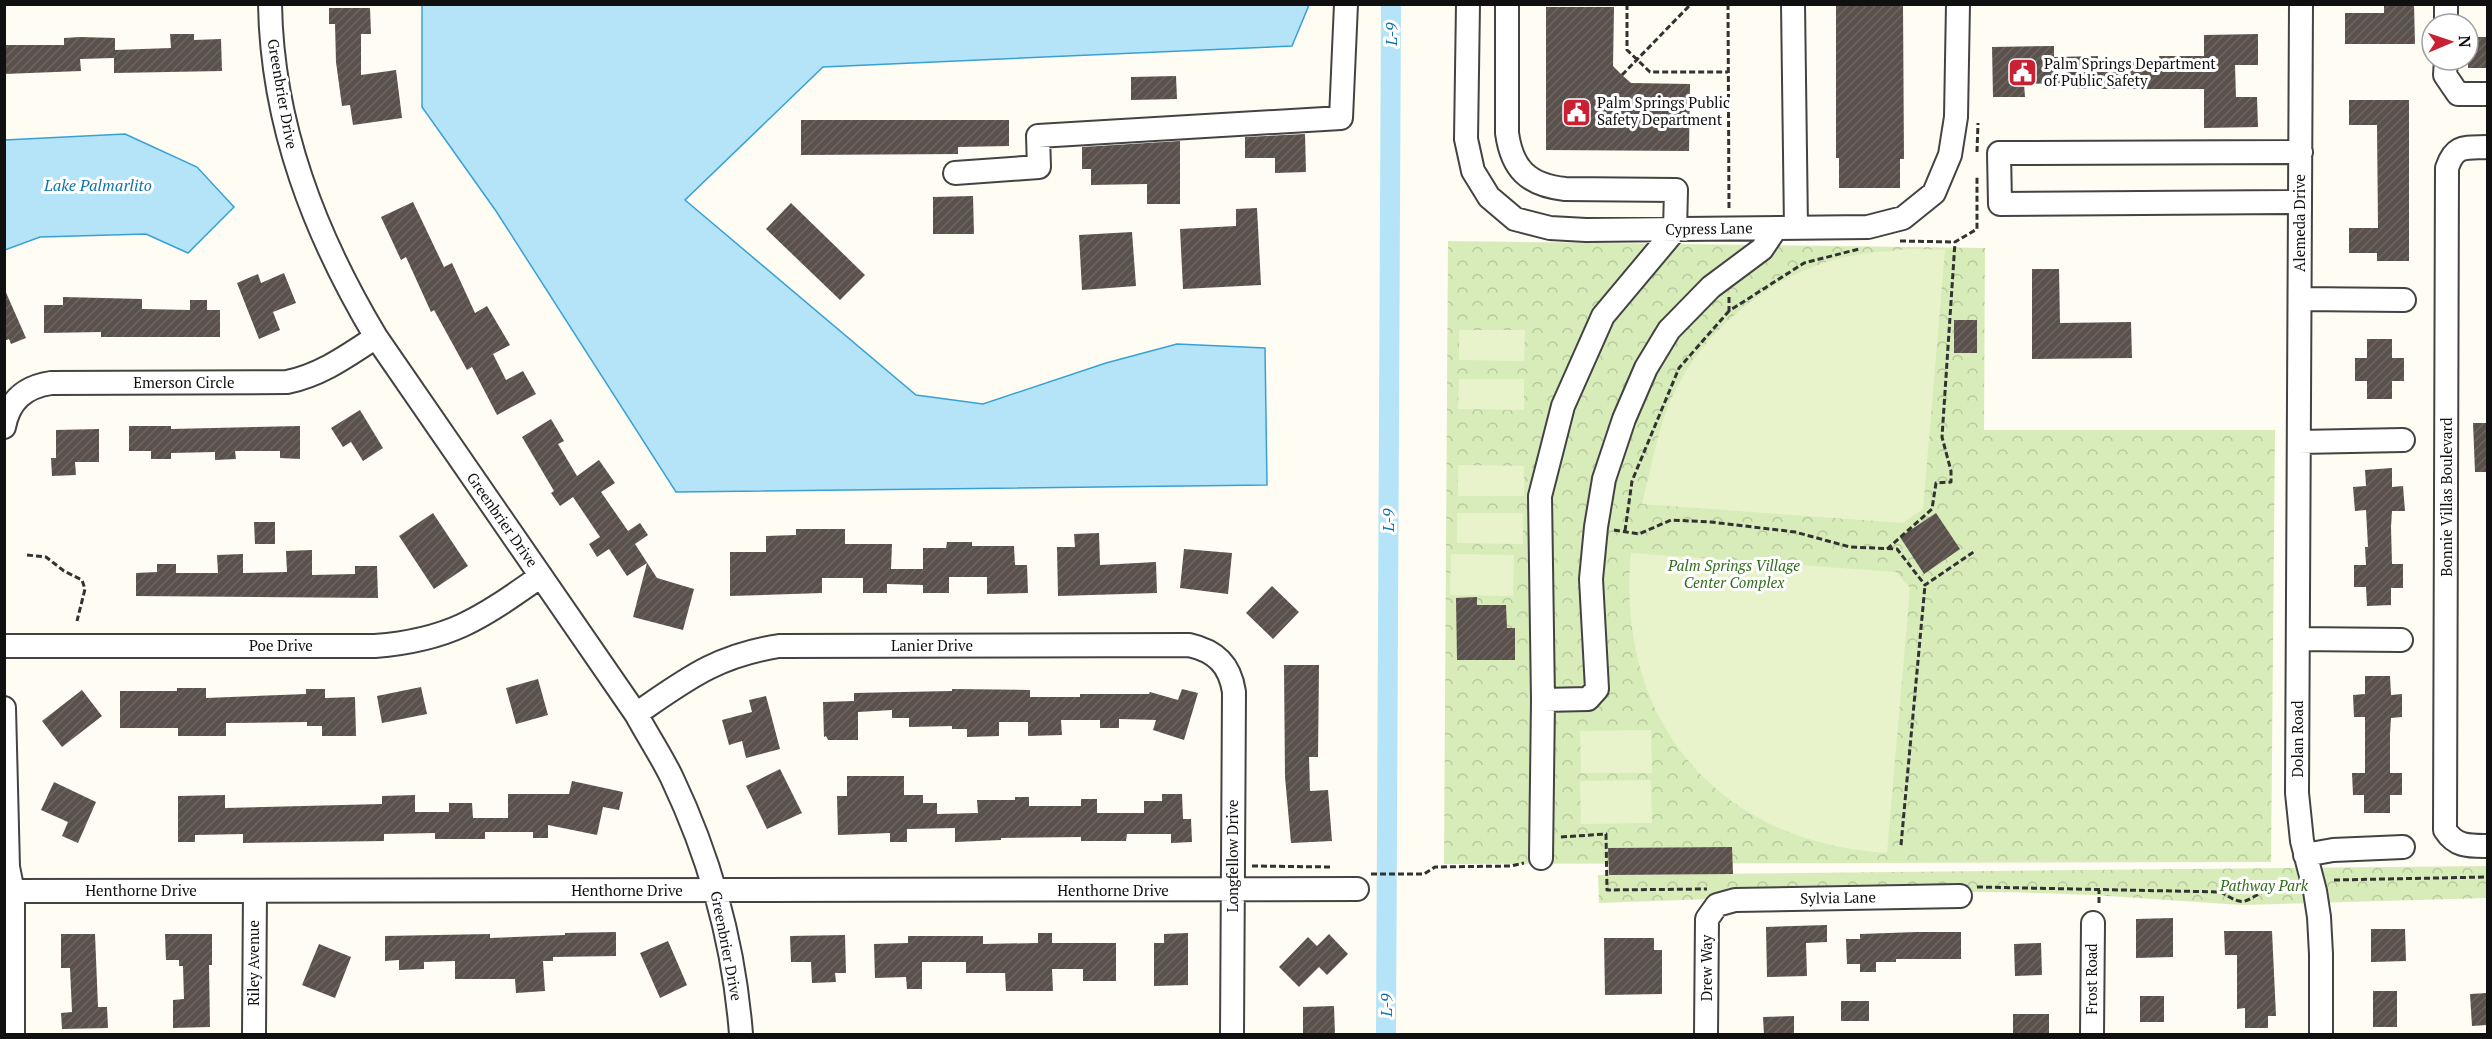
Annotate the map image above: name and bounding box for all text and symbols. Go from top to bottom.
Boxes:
north arrow [2420,12,2480,72]
water label: L-9 [1380,22,1402,47]
text: N [2454,35,2476,48]
street label: Greenbrier Drive [263,37,302,150]
place label: Palm Springs Department of Public Safety [2044,53,2216,90]
public building icon: Palm Springs Department of Public Safety [2007,57,2039,89]
place label: Palm Springs Public Safety Department [1597,92,1730,129]
public building icon: Palm Springs Public Safety Department [1560,96,1592,128]
water label: Lake Palmarlito [43,174,152,196]
street label: Alemeda Drive [2289,174,2309,272]
street label: Cypress Lane [1665,217,1753,239]
street label: Emerson Circle [133,372,235,392]
street label: Bonnie Villas Boulevard [2436,417,2456,577]
street label: Greenbrier Drive [463,468,543,571]
water label: L-9 [1377,508,1399,533]
park label: Palm Springs Village Center Complex [1667,555,1800,592]
street label: Poe Drive [249,635,313,655]
street label: Lanier Drive [891,635,973,655]
street label: Dolan Road [2287,700,2307,778]
street label: Longfellow Drive [1222,799,1242,913]
park label: Pathway Park [2219,875,2309,895]
street label: Henthorne Drive [85,880,197,900]
street label: Henthorne Drive [571,880,683,900]
street label: Henthorne Drive [1057,880,1169,900]
street label: Sylvia Lane [1800,886,1876,908]
street label: Greenbrier Drive [707,889,747,1002]
street label: Riley Avenue [243,920,263,1006]
street label: Drew Way [1696,934,1716,1001]
street label: Frost Road [2081,943,2101,1015]
water label: L-9 [1375,993,1397,1018]

